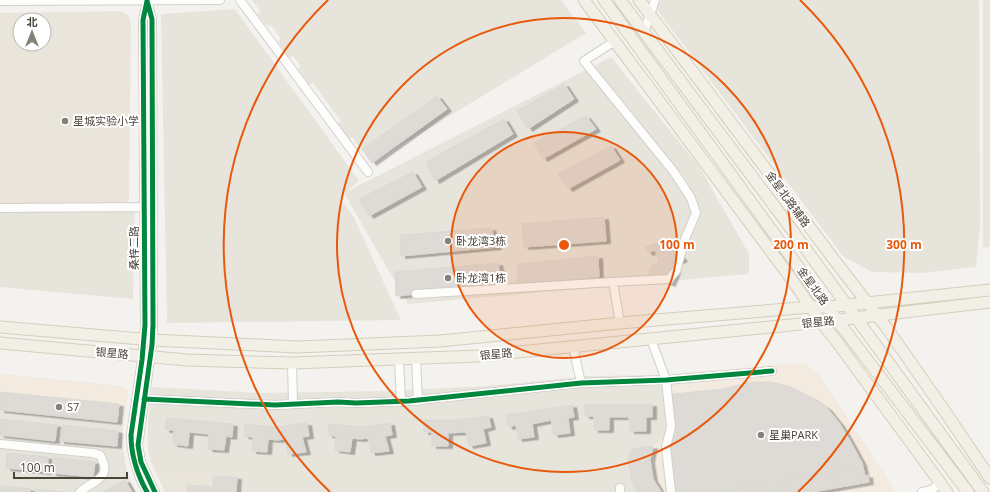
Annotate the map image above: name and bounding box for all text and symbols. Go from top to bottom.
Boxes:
north arrow [12,12,52,52]
text: 北 [27,14,38,29]
place label: 星城实验小学 [73,113,139,128]
marker: 星城实验小学 [60,116,70,126]
street label: 金星北路辅路 [763,168,814,230]
street label: 桑梓二路 [126,226,141,270]
place label: 卧龙湾3栋 [456,233,506,248]
marker: 卧龙湾3栋 [443,236,453,246]
text: 100 m [659,236,695,253]
text: 200 m [773,236,809,253]
text: 300 m [886,236,922,253]
centre of rings [557,238,571,252]
street label: 金星北路 [794,263,832,308]
place label: 卧龙湾1栋 [456,270,506,285]
marker: 卧龙湾1栋 [443,273,453,283]
street label: 银星路 [801,312,835,331]
street label: 银星路 [95,344,129,361]
street label: 银星路 [479,345,513,362]
place label: S7 [67,399,79,414]
marker: S7 [54,402,64,412]
place label: 星巢PARK [769,427,818,442]
marker: 星巢PARK [756,430,766,440]
scale bar [14,454,127,480]
text: 100 m [20,459,55,476]

